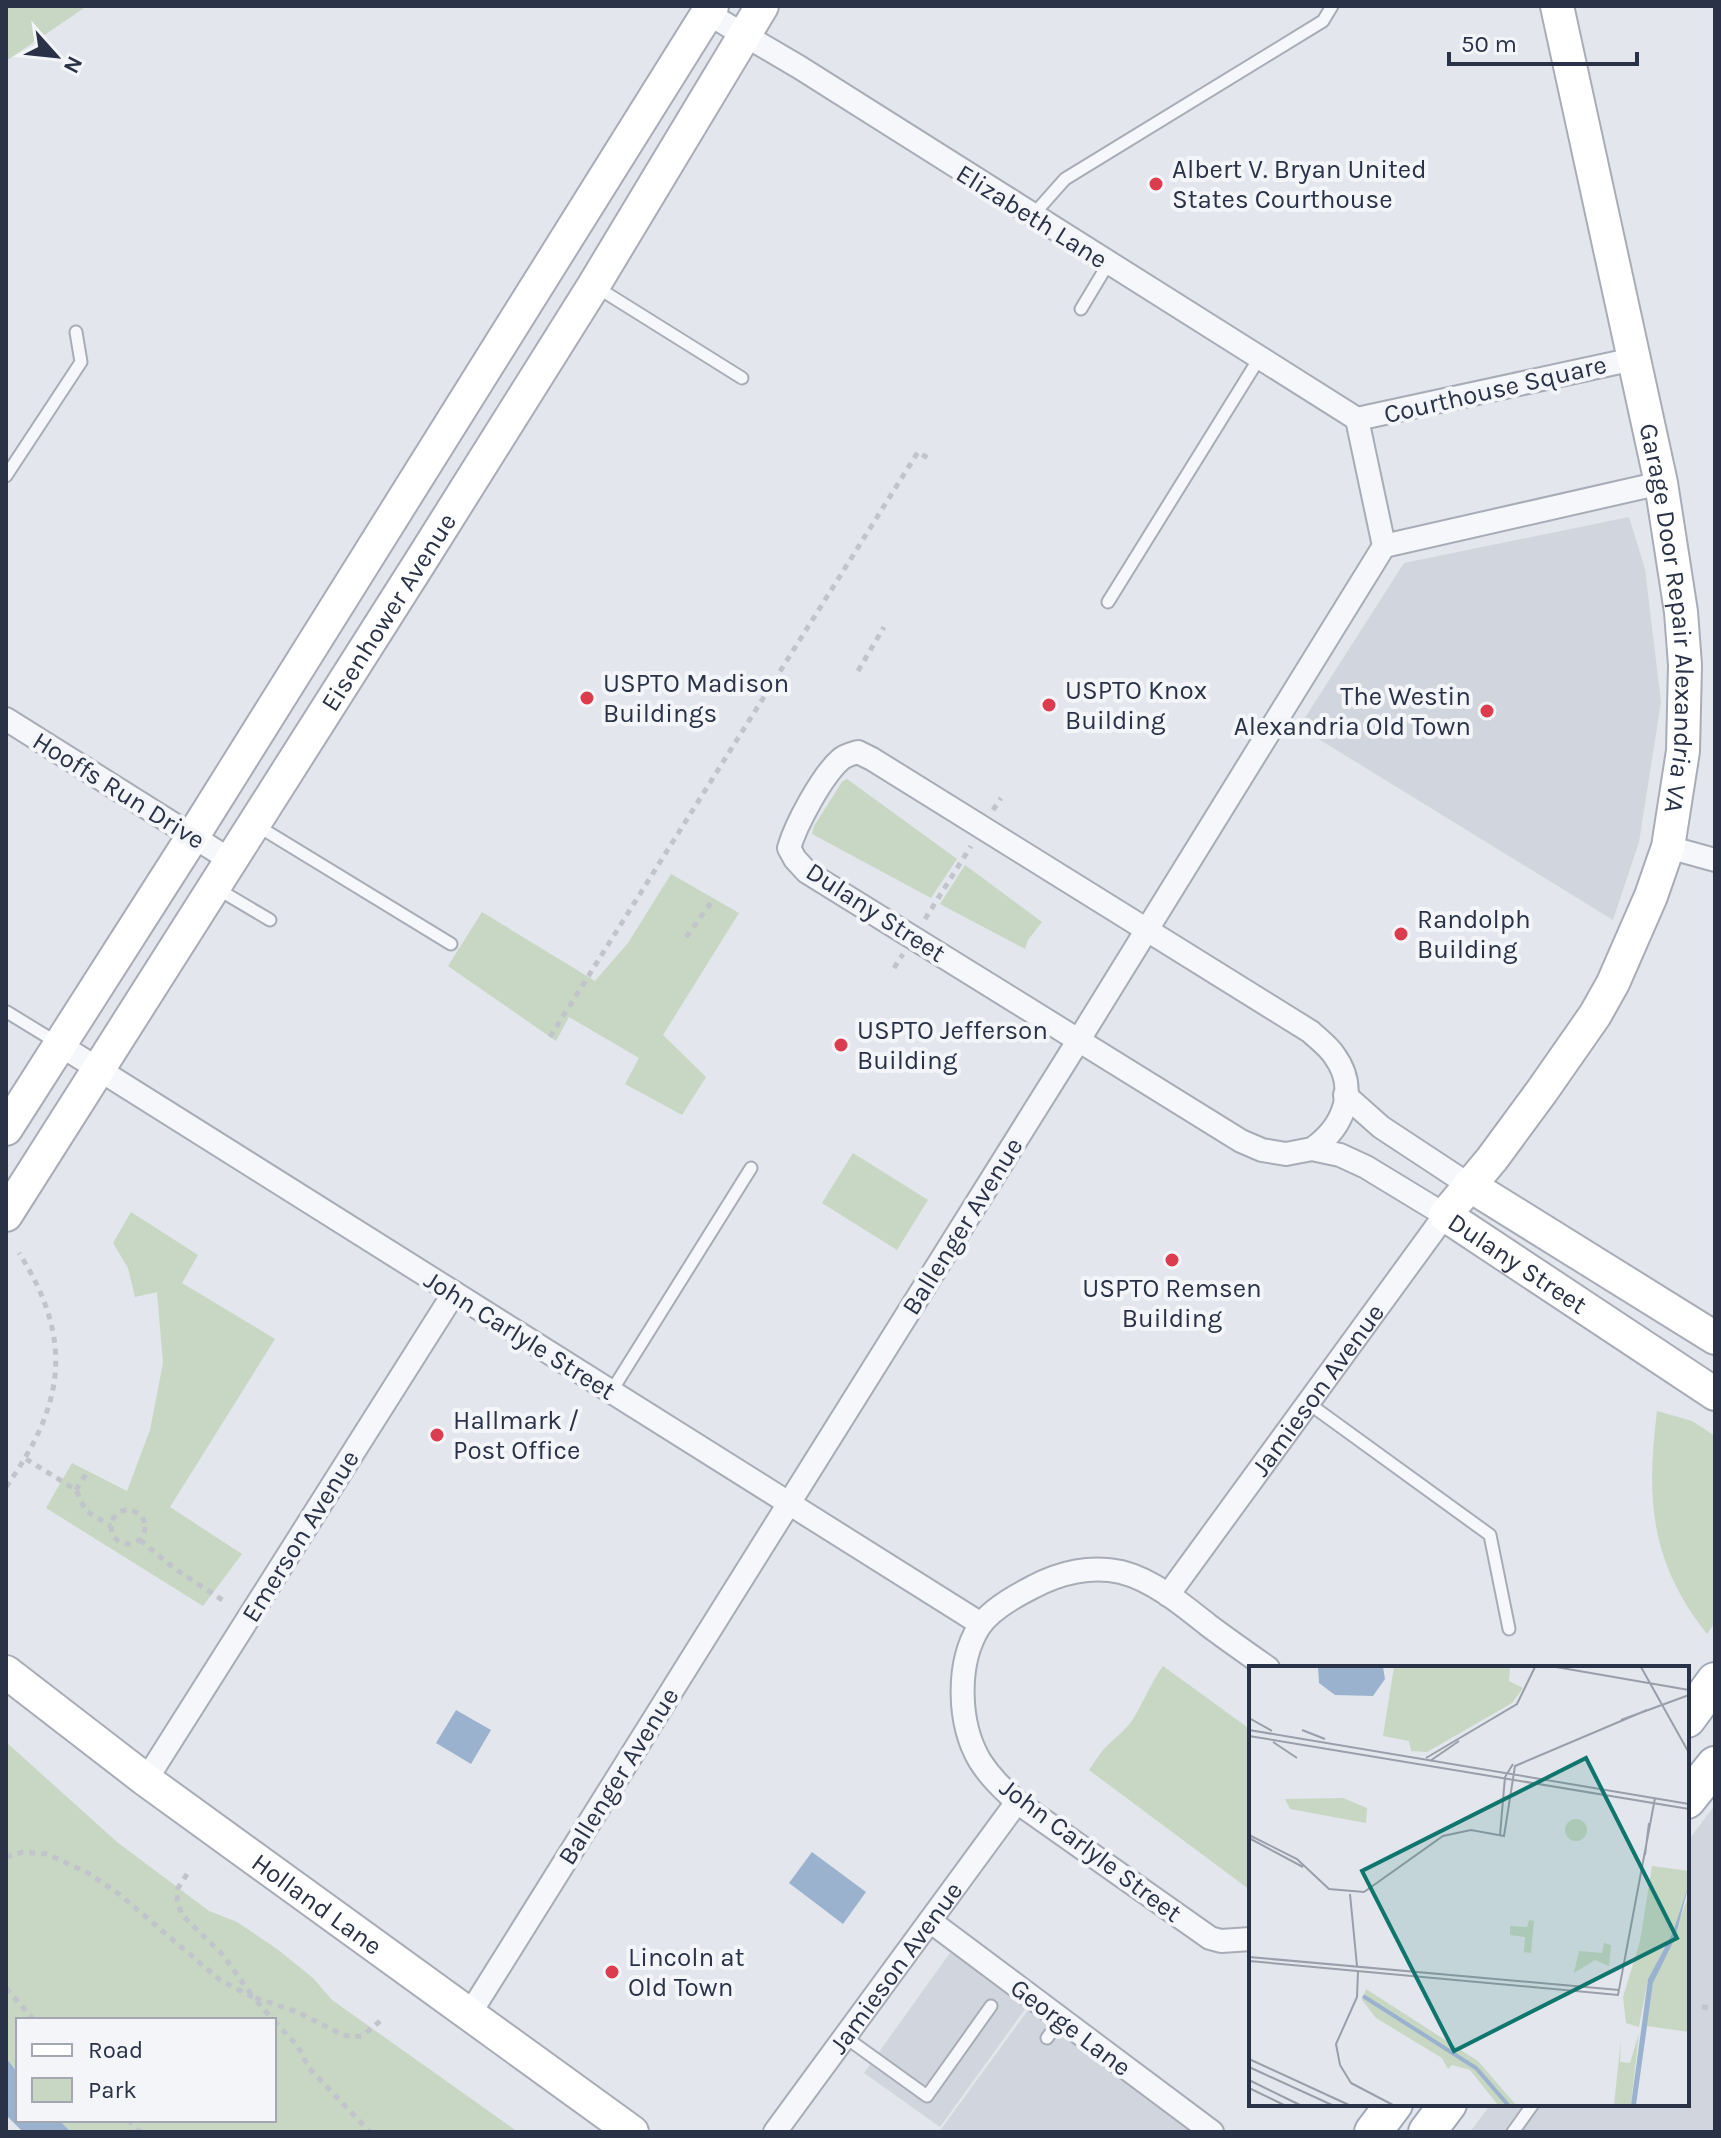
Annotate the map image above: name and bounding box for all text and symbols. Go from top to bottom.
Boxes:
north arrow [16,16,96,96]
scale bar [1449,16,1637,66]
text: 50 m [1461,30,1517,58]
text: N [58,52,88,78]
place label: Albert V. Bryan United States Courthouse [1172,154,1427,215]
street label: Elizabeth Lane [951,158,1113,275]
marker: Albert V. Bryan United States Courthouse [1147,175,1165,193]
street label: Courthouse Square [1381,349,1609,430]
street label: Garage Door Repair Alexandria VA [1632,420,1700,815]
street label: Eisenhower Avenue [315,508,463,717]
place label: USPTO Madison Buildings [603,668,789,729]
place label: USPTO Knox Building [1065,675,1207,736]
place label: The Westin Alexandria Old Town [1234,681,1471,742]
marker: USPTO Madison Buildings [578,689,596,707]
marker: USPTO Knox Building [1040,696,1058,714]
marker: The Westin Alexandria Old Town [1478,702,1496,720]
street label: Hooffs Run Drive [27,725,211,856]
street label: Dulany Street [800,856,951,969]
place label: Randolph Building [1417,904,1531,965]
marker: Randolph Building [1392,925,1410,943]
place label: USPTO Jefferson Building [857,1015,1048,1076]
marker: USPTO Jefferson Building [832,1036,850,1054]
street label: Ballenger Avenue [895,1132,1029,1321]
street label: Dulany Street [1442,1207,1593,1321]
marker: USPTO Remsen Building [1163,1251,1181,1269]
street label: John Carlyle Street [418,1264,621,1407]
place label: USPTO Remsen Building [1082,1273,1262,1334]
street label: Jamieson Avenue [1245,1298,1391,1482]
place label: Hallmark / Post Office [453,1405,580,1466]
marker: Hallmark / Post Office [428,1426,446,1444]
street label: Emerson Avenue [235,1445,366,1628]
inset map [1249,1666,1689,2106]
street label: Ballenger Avenue [551,1682,685,1871]
street label: John Carlyle Street [994,1772,1188,1929]
street label: Holland Lane [246,1847,388,1962]
street label: Jamieson Avenue [823,1876,969,2060]
place label: Lincoln at Old Town [628,1942,745,2003]
marker: Lincoln at Old Town [603,1963,621,1981]
street label: George Lane [1004,1972,1137,2083]
legend [16,2018,276,2122]
text: Road [88,2036,143,2064]
text: Park [88,2076,137,2104]

